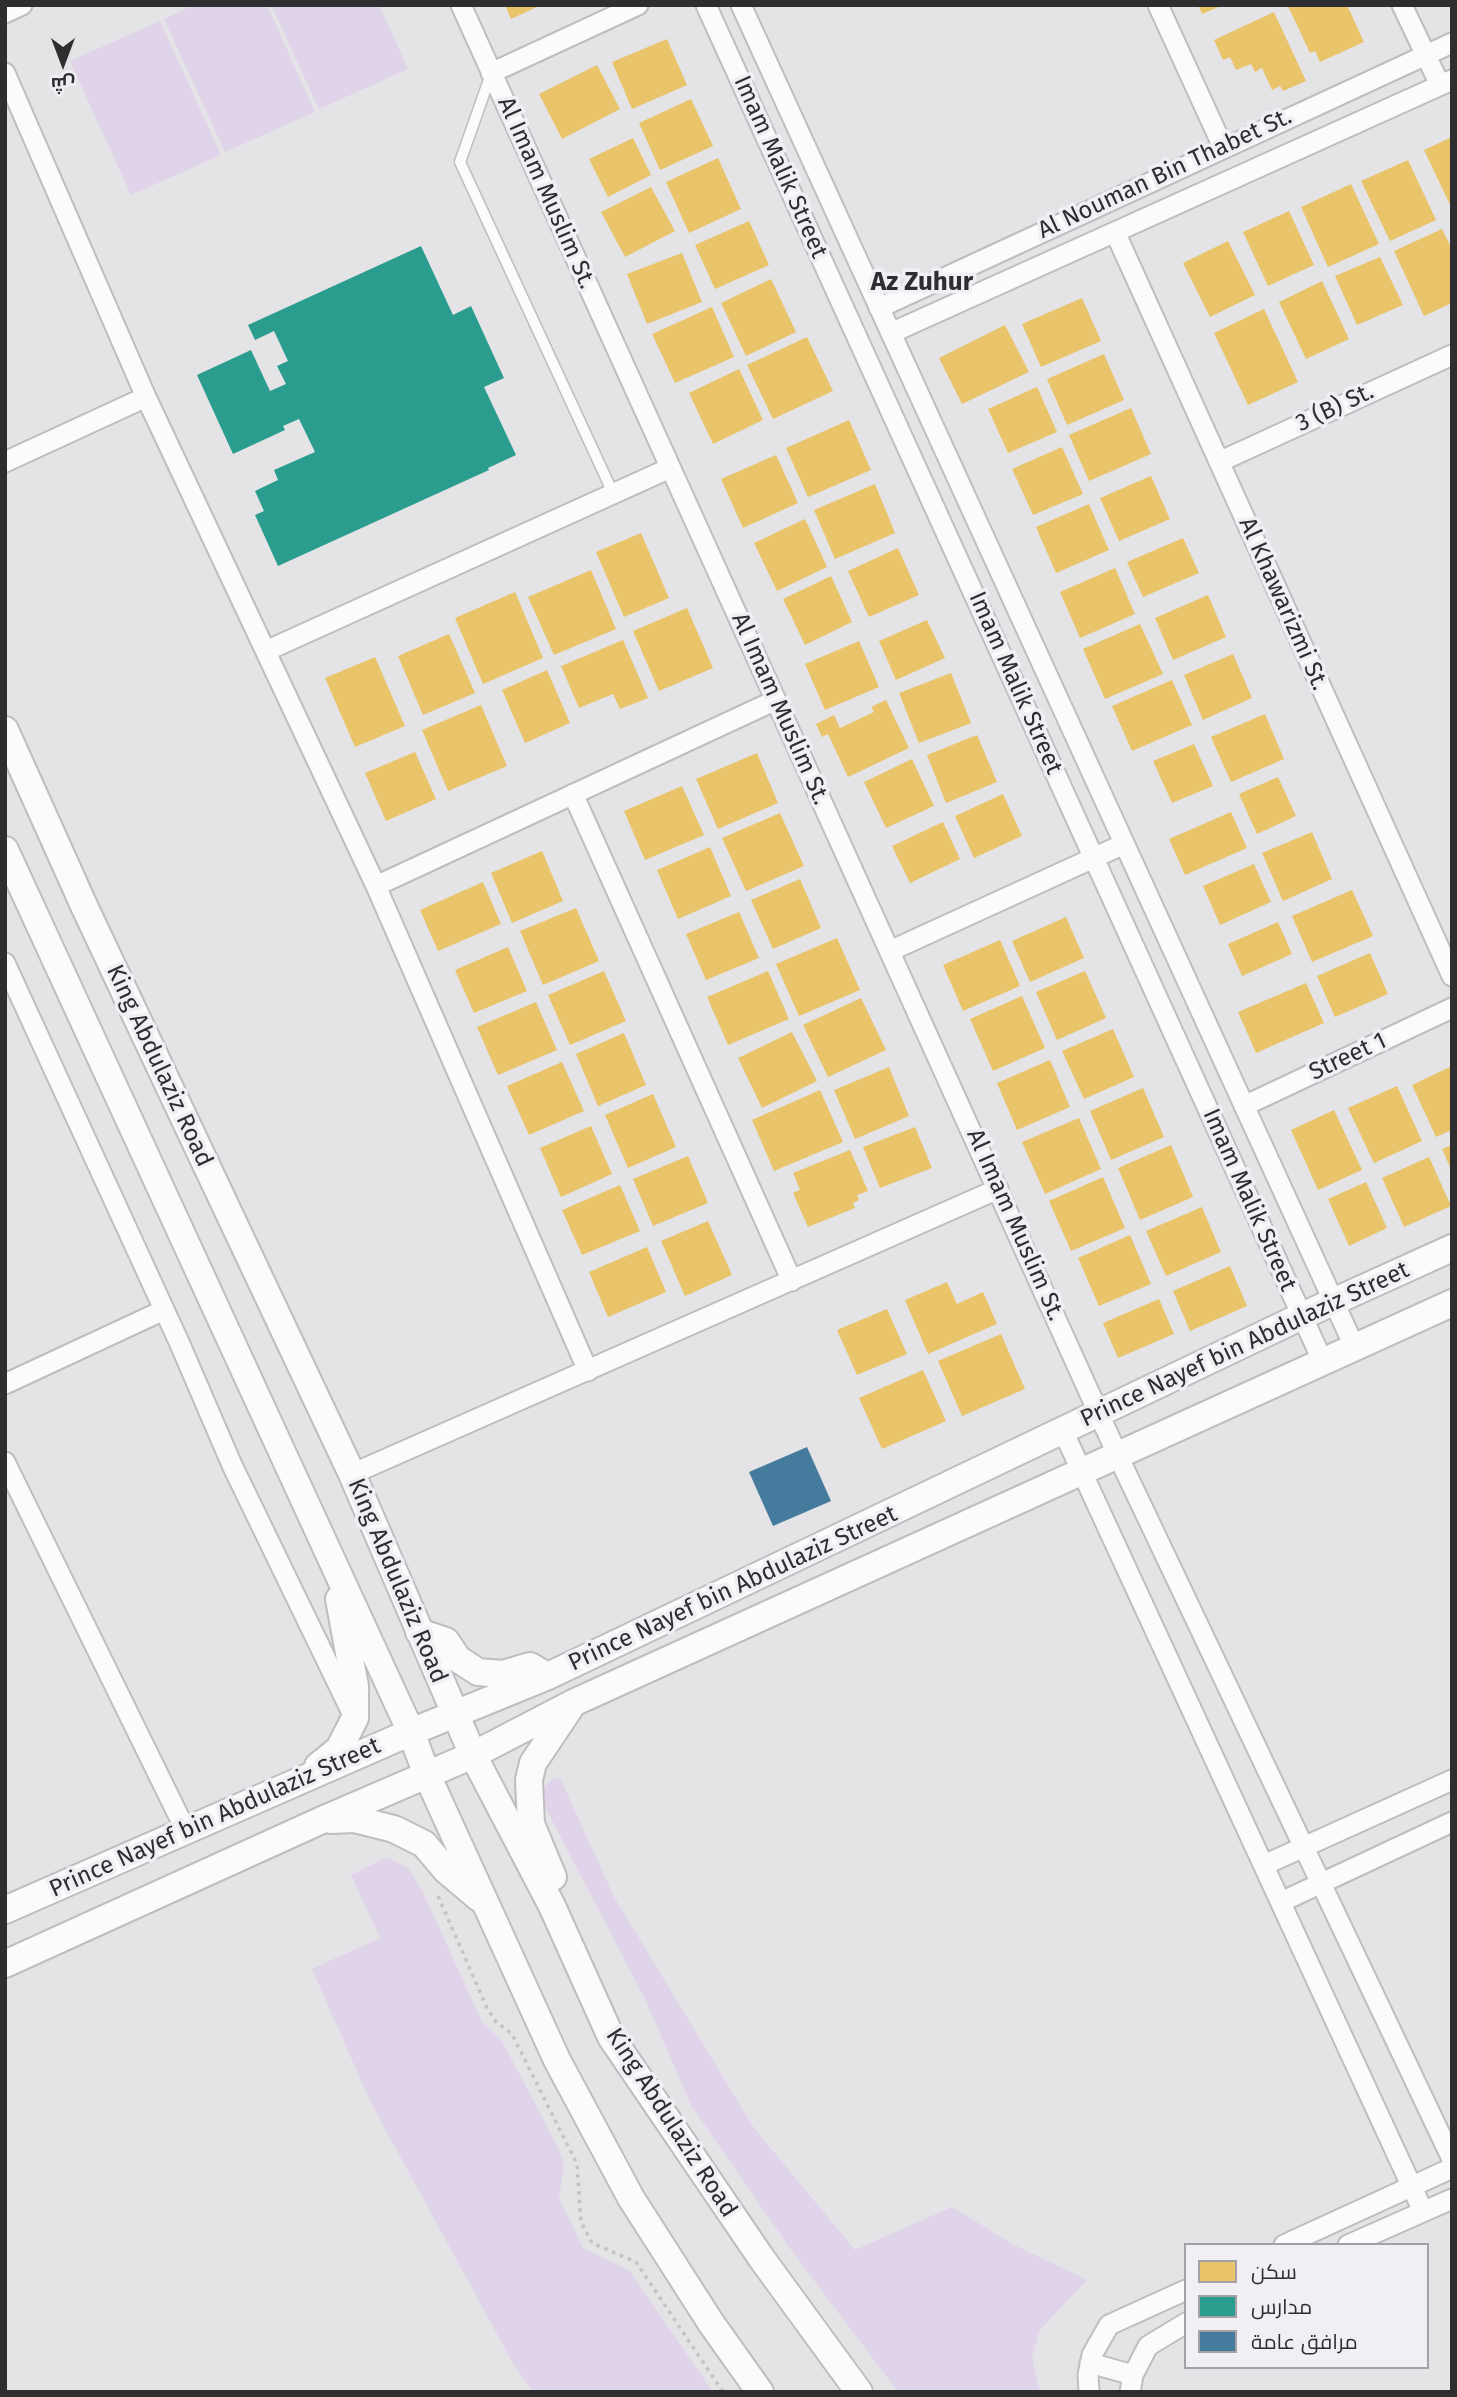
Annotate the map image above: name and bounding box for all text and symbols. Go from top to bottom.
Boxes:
north arrow [28,28,98,98]
street label: Imam Malik Street [727,71,833,263]
text: ش [51,73,75,96]
street label: Al Imam Muslim St. [491,93,601,293]
street label: Al Nouman Bin Thabet St. [1033,102,1297,246]
district label: Az Zuhur [871,267,973,299]
street label: 3 (B) St. [1292,378,1378,438]
street label: Al Khawarizmi St. [1232,513,1334,695]
street label: Imam Malik Street [962,587,1068,779]
street label: Al Imam Muslim St. [725,609,835,809]
street label: King Abdulaziz Road [100,960,218,1172]
street label: Street 1 [1305,1027,1391,1087]
street label: Imam Malik Street [1196,1104,1302,1296]
street label: Al Imam Muslim St. [960,1125,1070,1325]
street label: Prince Nayef bin Abdulaziz Street [1076,1256,1414,1434]
street label: King Abdulaziz Road [341,1474,453,1688]
street label: Prince Nayef bin Abdulaziz Street [564,1500,902,1678]
street label: Prince Nayef bin Abdulaziz Street [45,1732,385,1904]
street label: King Abdulaziz Road [599,2023,743,2223]
legend [1184,2243,1429,2369]
text: سكن [1251,2259,1297,2285]
text: مدارس [1251,2294,1312,2320]
text: مرافق عامة [1251,2329,1358,2355]

